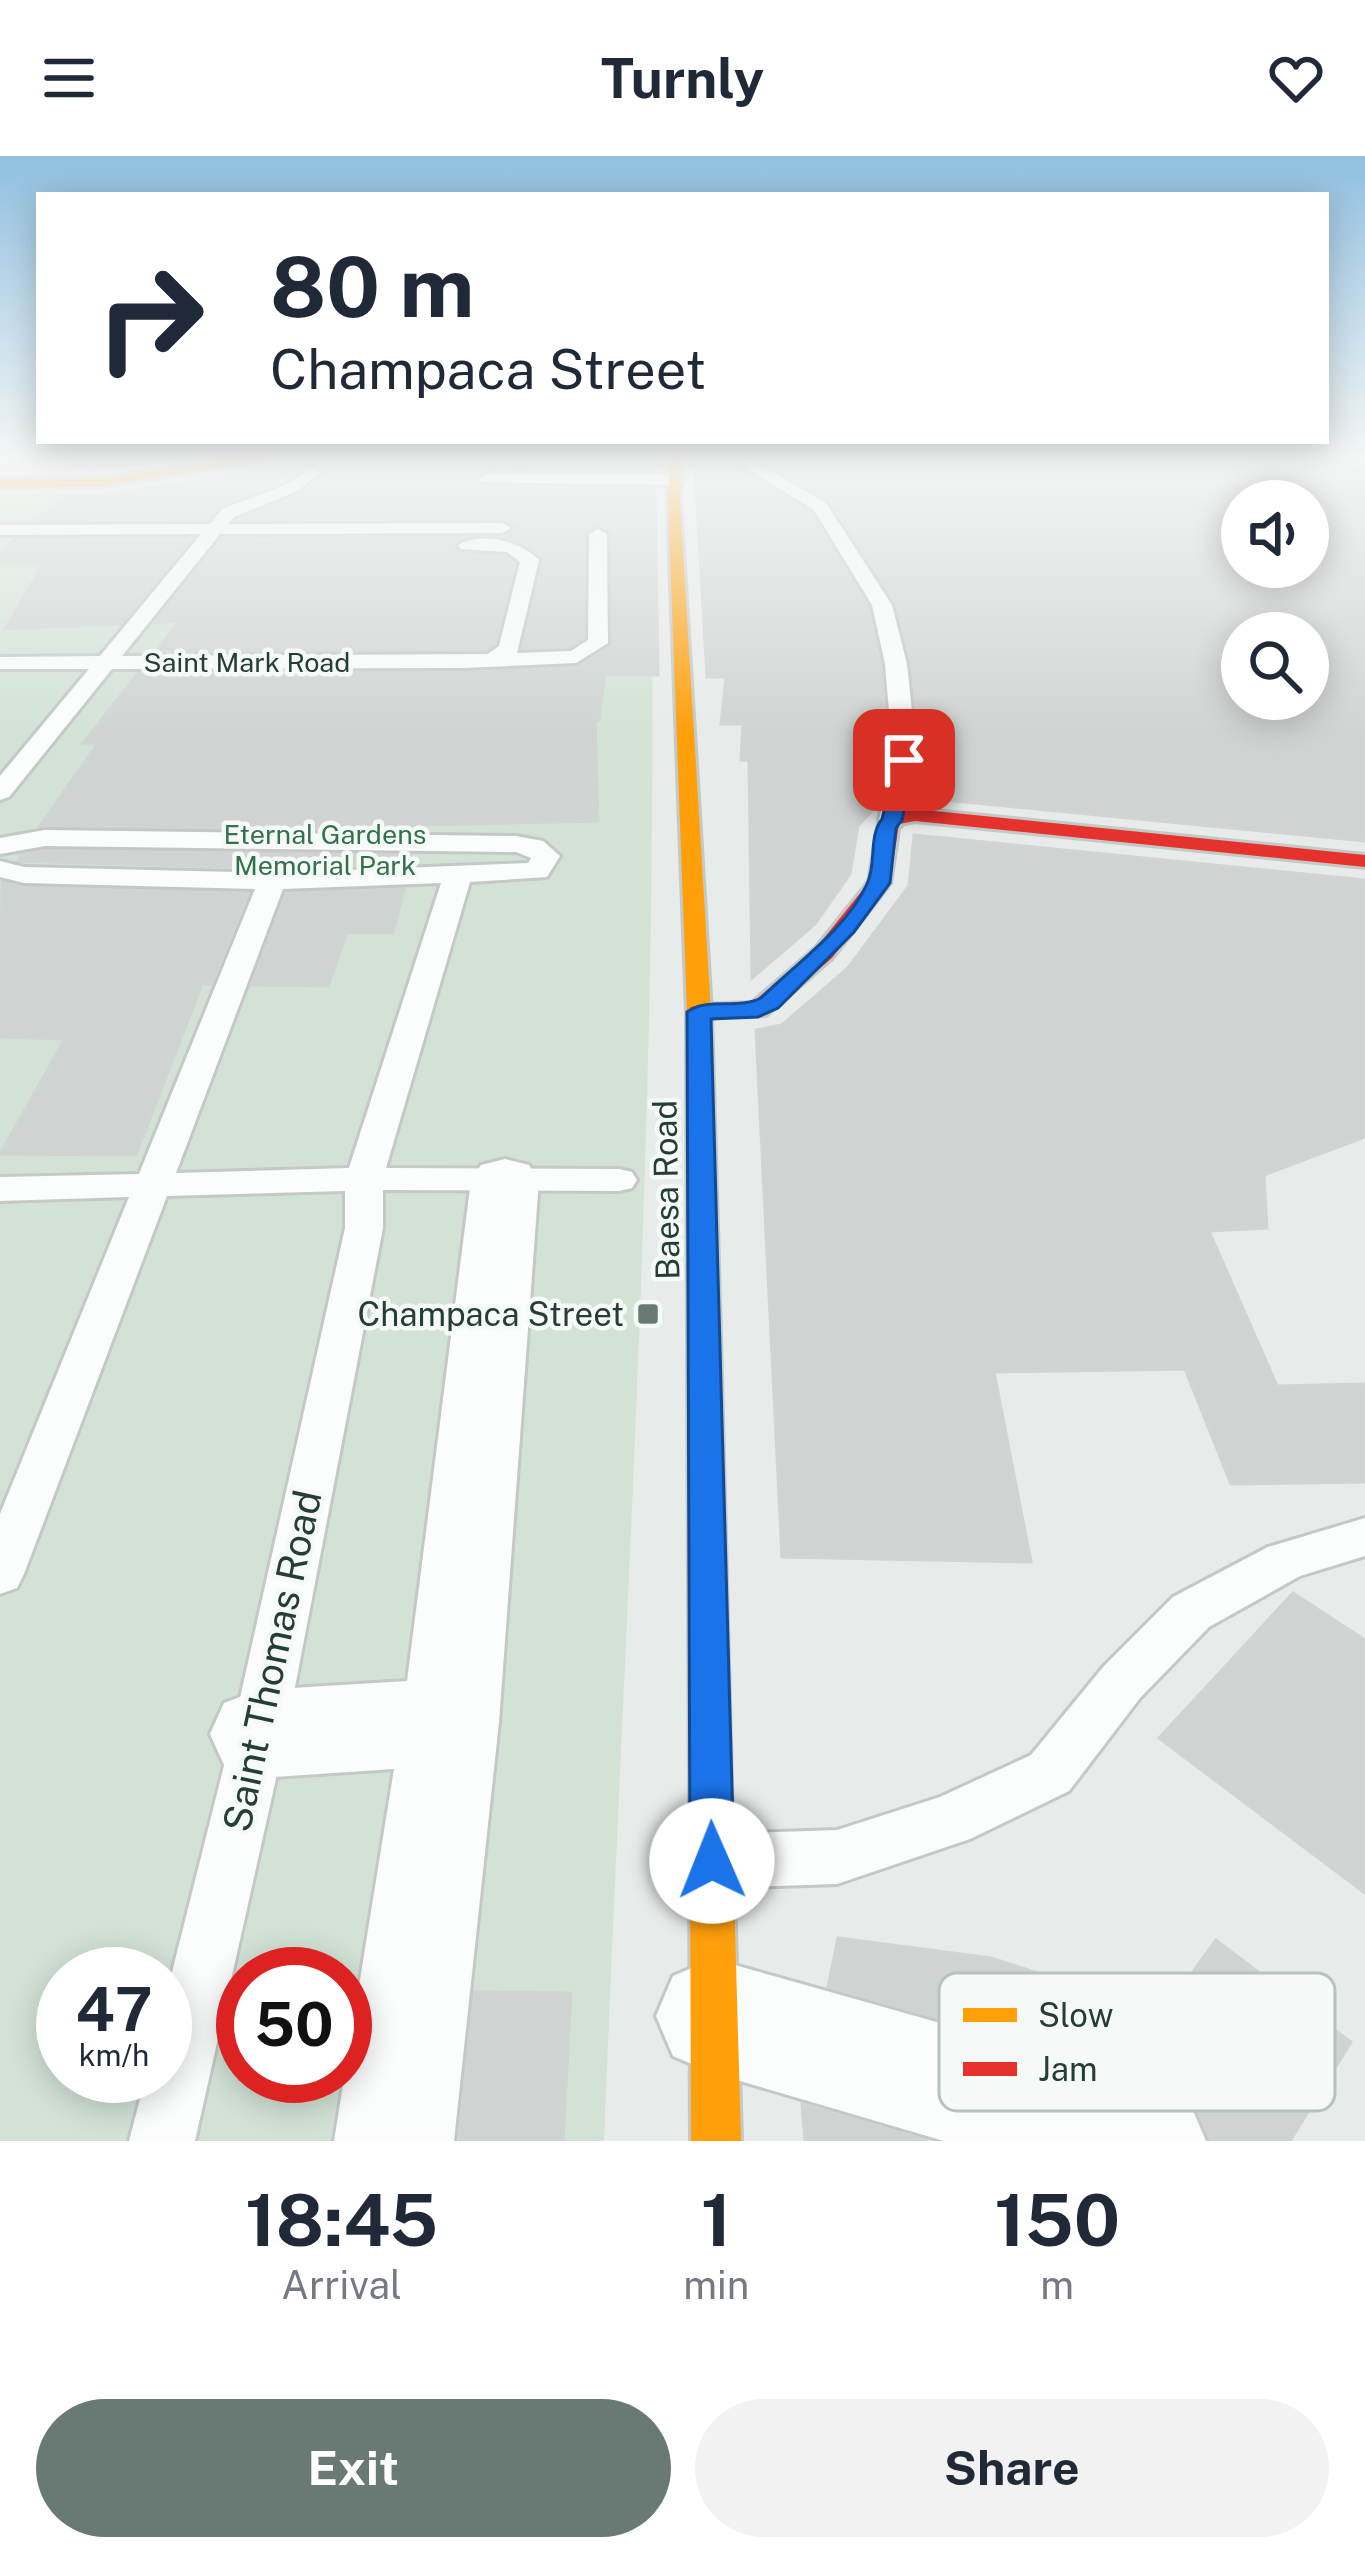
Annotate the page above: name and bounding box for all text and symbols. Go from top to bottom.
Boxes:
icon: menu [36,45,102,111]
icon: heart [1263,45,1329,111]
text: Turnly [601,47,764,110]
text: 80 m [270,237,474,336]
icon: right [72,240,228,396]
text: Champaca Street [270,338,706,401]
map controls [1221,480,1329,720]
button: sound [1221,480,1329,588]
button: search [1221,612,1329,720]
street label: Saint Mark Road [144,646,350,678]
pin [853,709,955,811]
icon: arrive [871,727,937,793]
park label: Eternal Gardens Memorial Park [224,818,426,881]
street label: Baesa Road [645,1100,687,1280]
place label: Champaca Street [357,1295,624,1333]
marker: Champaca Street [635,1301,661,1327]
street label: Saint Thomas Road [213,1486,331,1836]
position arrow [649,1798,775,1924]
speed limit sign: 50 [216,1947,372,2103]
legend [939,1973,1335,2111]
text: 47 [76,1974,152,2045]
text: Slow [1038,1996,1113,2034]
text: km/h [79,2037,149,2073]
text: Jam [1038,2050,1098,2088]
text: 18:45 [245,2178,438,2262]
text: 1 [701,2178,732,2262]
text: 150 [994,2178,1120,2262]
text: Arrival [281,2262,402,2308]
text: min [683,2262,749,2308]
text: m [1040,2262,1074,2308]
button: Exit [36,2399,671,2537]
button: Share [695,2399,1329,2537]

